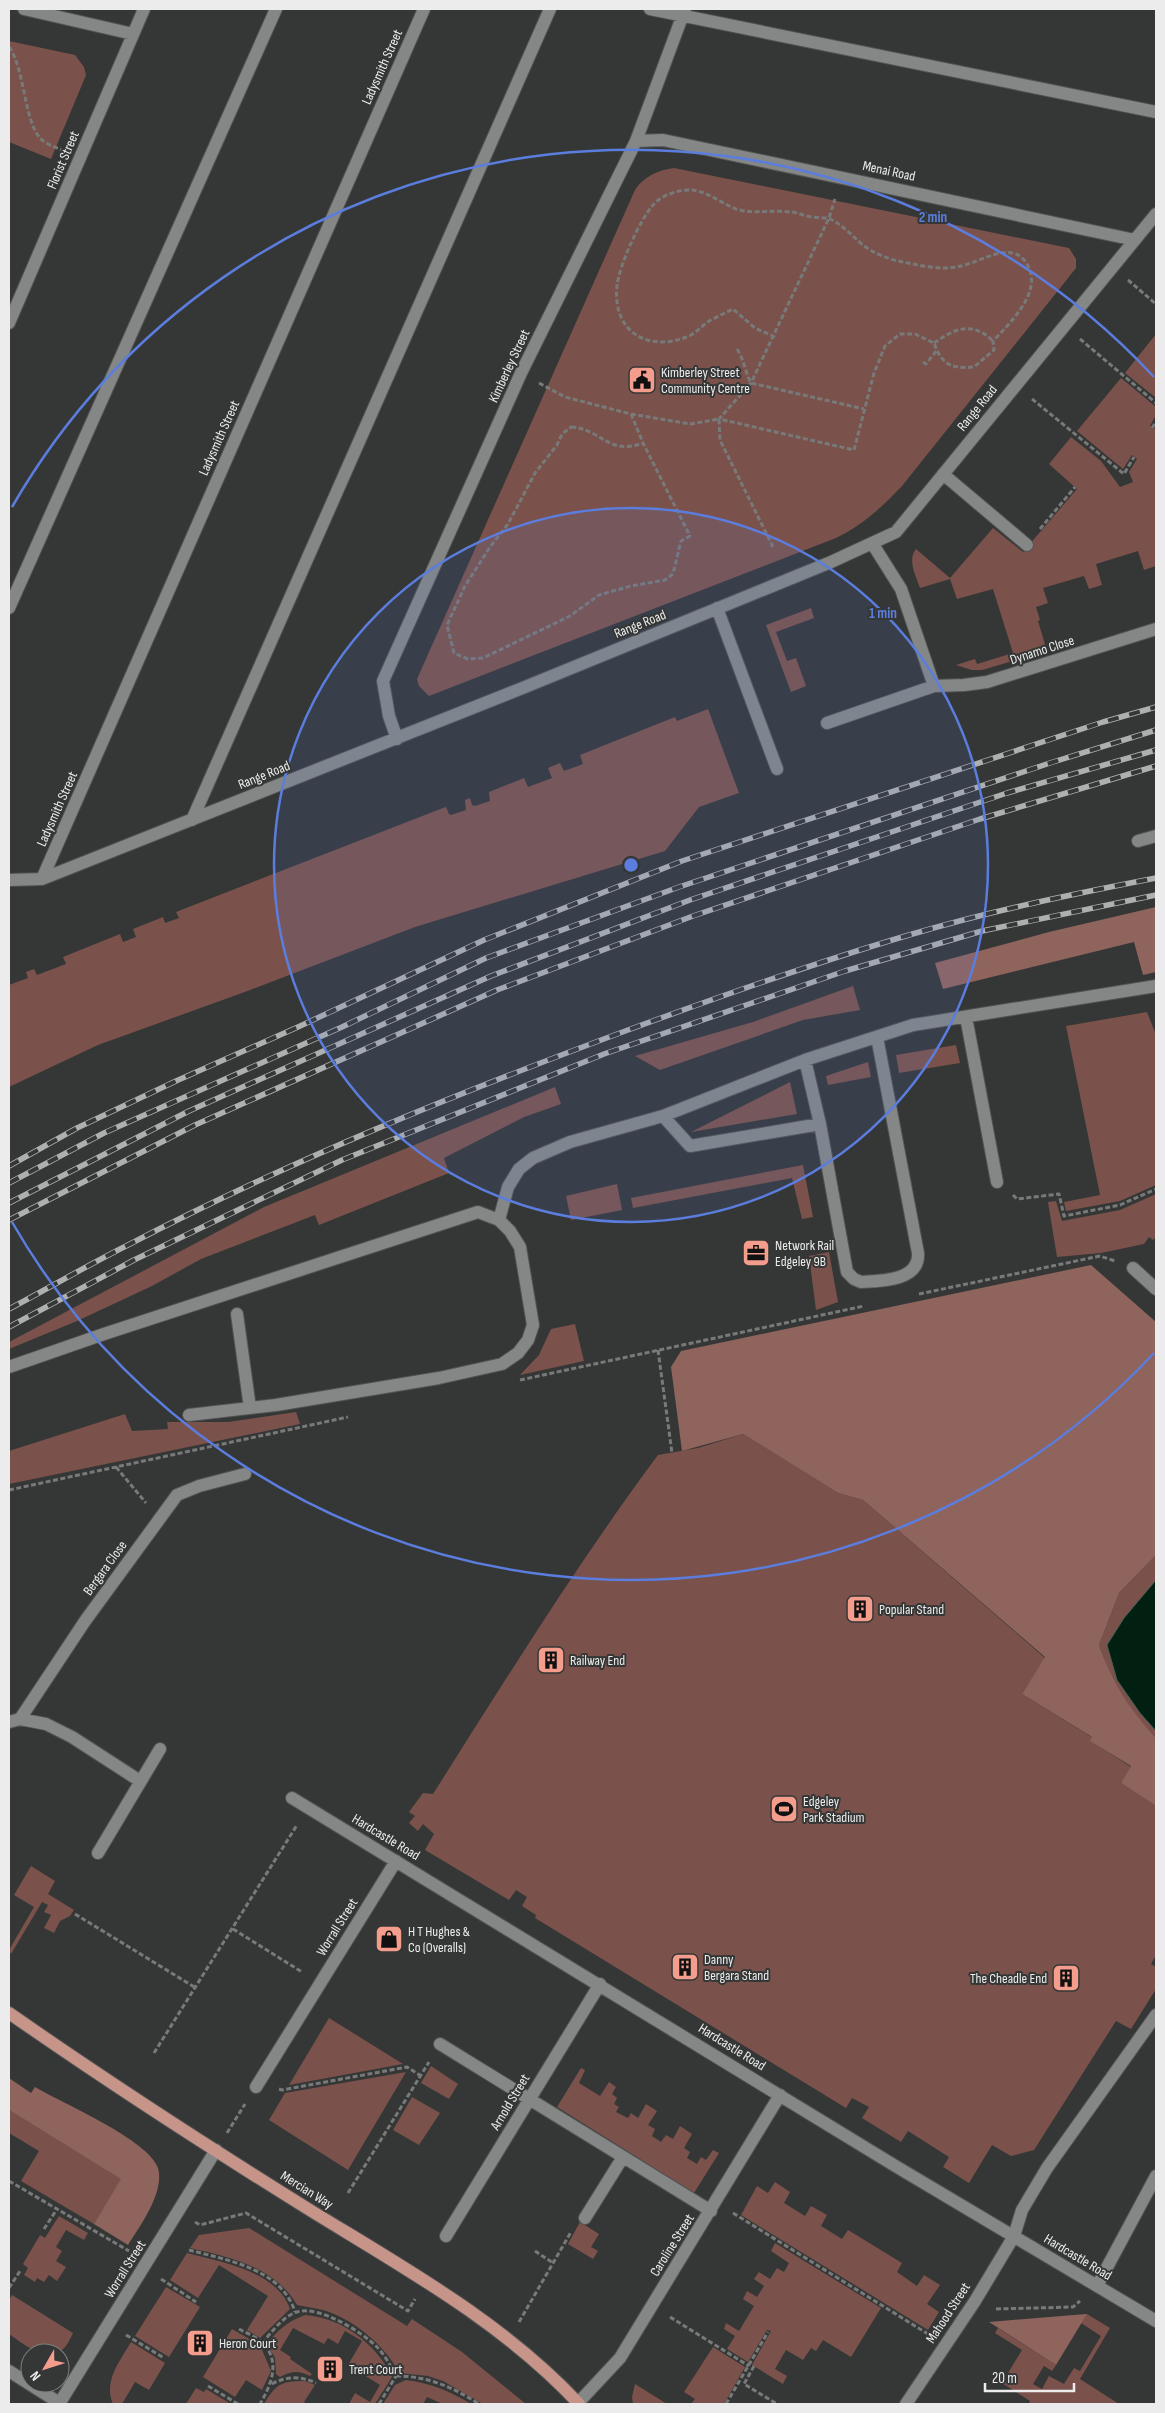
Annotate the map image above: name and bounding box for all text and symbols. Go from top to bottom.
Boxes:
street label: Ladysmith Street [358,27,406,107]
street label: Florist Street [43,128,83,192]
street label: Menai Road [861,157,917,185]
text: 2 min [919,208,947,227]
street label: Kimberley Street [485,327,533,405]
place label: Kimberley Street Community Centre [661,364,750,397]
public building icon: Kimberley Street Community Centre [627,365,657,395]
street label: Range Road [953,381,1001,434]
street label: Ladysmith Street [195,398,243,478]
text: 1 min [869,604,897,623]
street label: Range Road [612,606,669,642]
street label: Dynamo Close [1008,632,1076,668]
street label: Range Road [236,757,293,793]
street label: Ladysmith Street [33,769,81,849]
centre of rings [622,856,640,874]
place label: Network Rail Edgeley 9B [775,1237,834,1270]
office icon: Network Rail Edgeley 9B [741,1238,771,1268]
street label: Bergara Close [79,1537,131,1599]
building icon: Popular Stand [845,1594,875,1624]
place label: Popular Stand [879,1601,944,1618]
building icon: Railway End [536,1645,566,1675]
place label: Railway End [570,1652,625,1669]
place label: Edgeley Park Stadium [803,1793,865,1826]
sports icon: Edgeley Park Stadium [769,1794,799,1824]
street label: Hardcastle Road [349,1810,423,1864]
street label: Worrall Street [313,1895,361,1959]
place label: H T Hughes & Co (Overalls) [408,1923,470,1956]
shop icon: H T Hughes & Co (Overalls) [374,1924,404,1954]
place label: Danny Bergara Stand [704,1951,769,1984]
building icon: Danny Bergara Stand [670,1952,700,1982]
building icon: The Cheadle End [1051,1963,1081,1993]
place label: The Cheadle End [970,1970,1047,1987]
street label: Hardcastle Road [695,2020,769,2074]
street label: Arnold Street [486,2071,533,2134]
street label: Mercian Way [277,2167,337,2213]
street label: Caroline Street [646,2211,698,2279]
street label: Hardcastle Road [1041,2230,1115,2284]
street label: Worrall Street [101,2237,149,2301]
street label: Mahood Street [922,2279,974,2347]
building icon: Heron Court [185,2328,215,2358]
place label: Heron Court [219,2335,276,2352]
north arrow [20,2343,70,2393]
building icon: Trent Court [315,2354,345,2384]
scale bar [985,2360,1074,2392]
place label: Trent Court [349,2361,402,2378]
text: N [26,2368,44,2384]
text: 20 m [992,2369,1017,2388]

